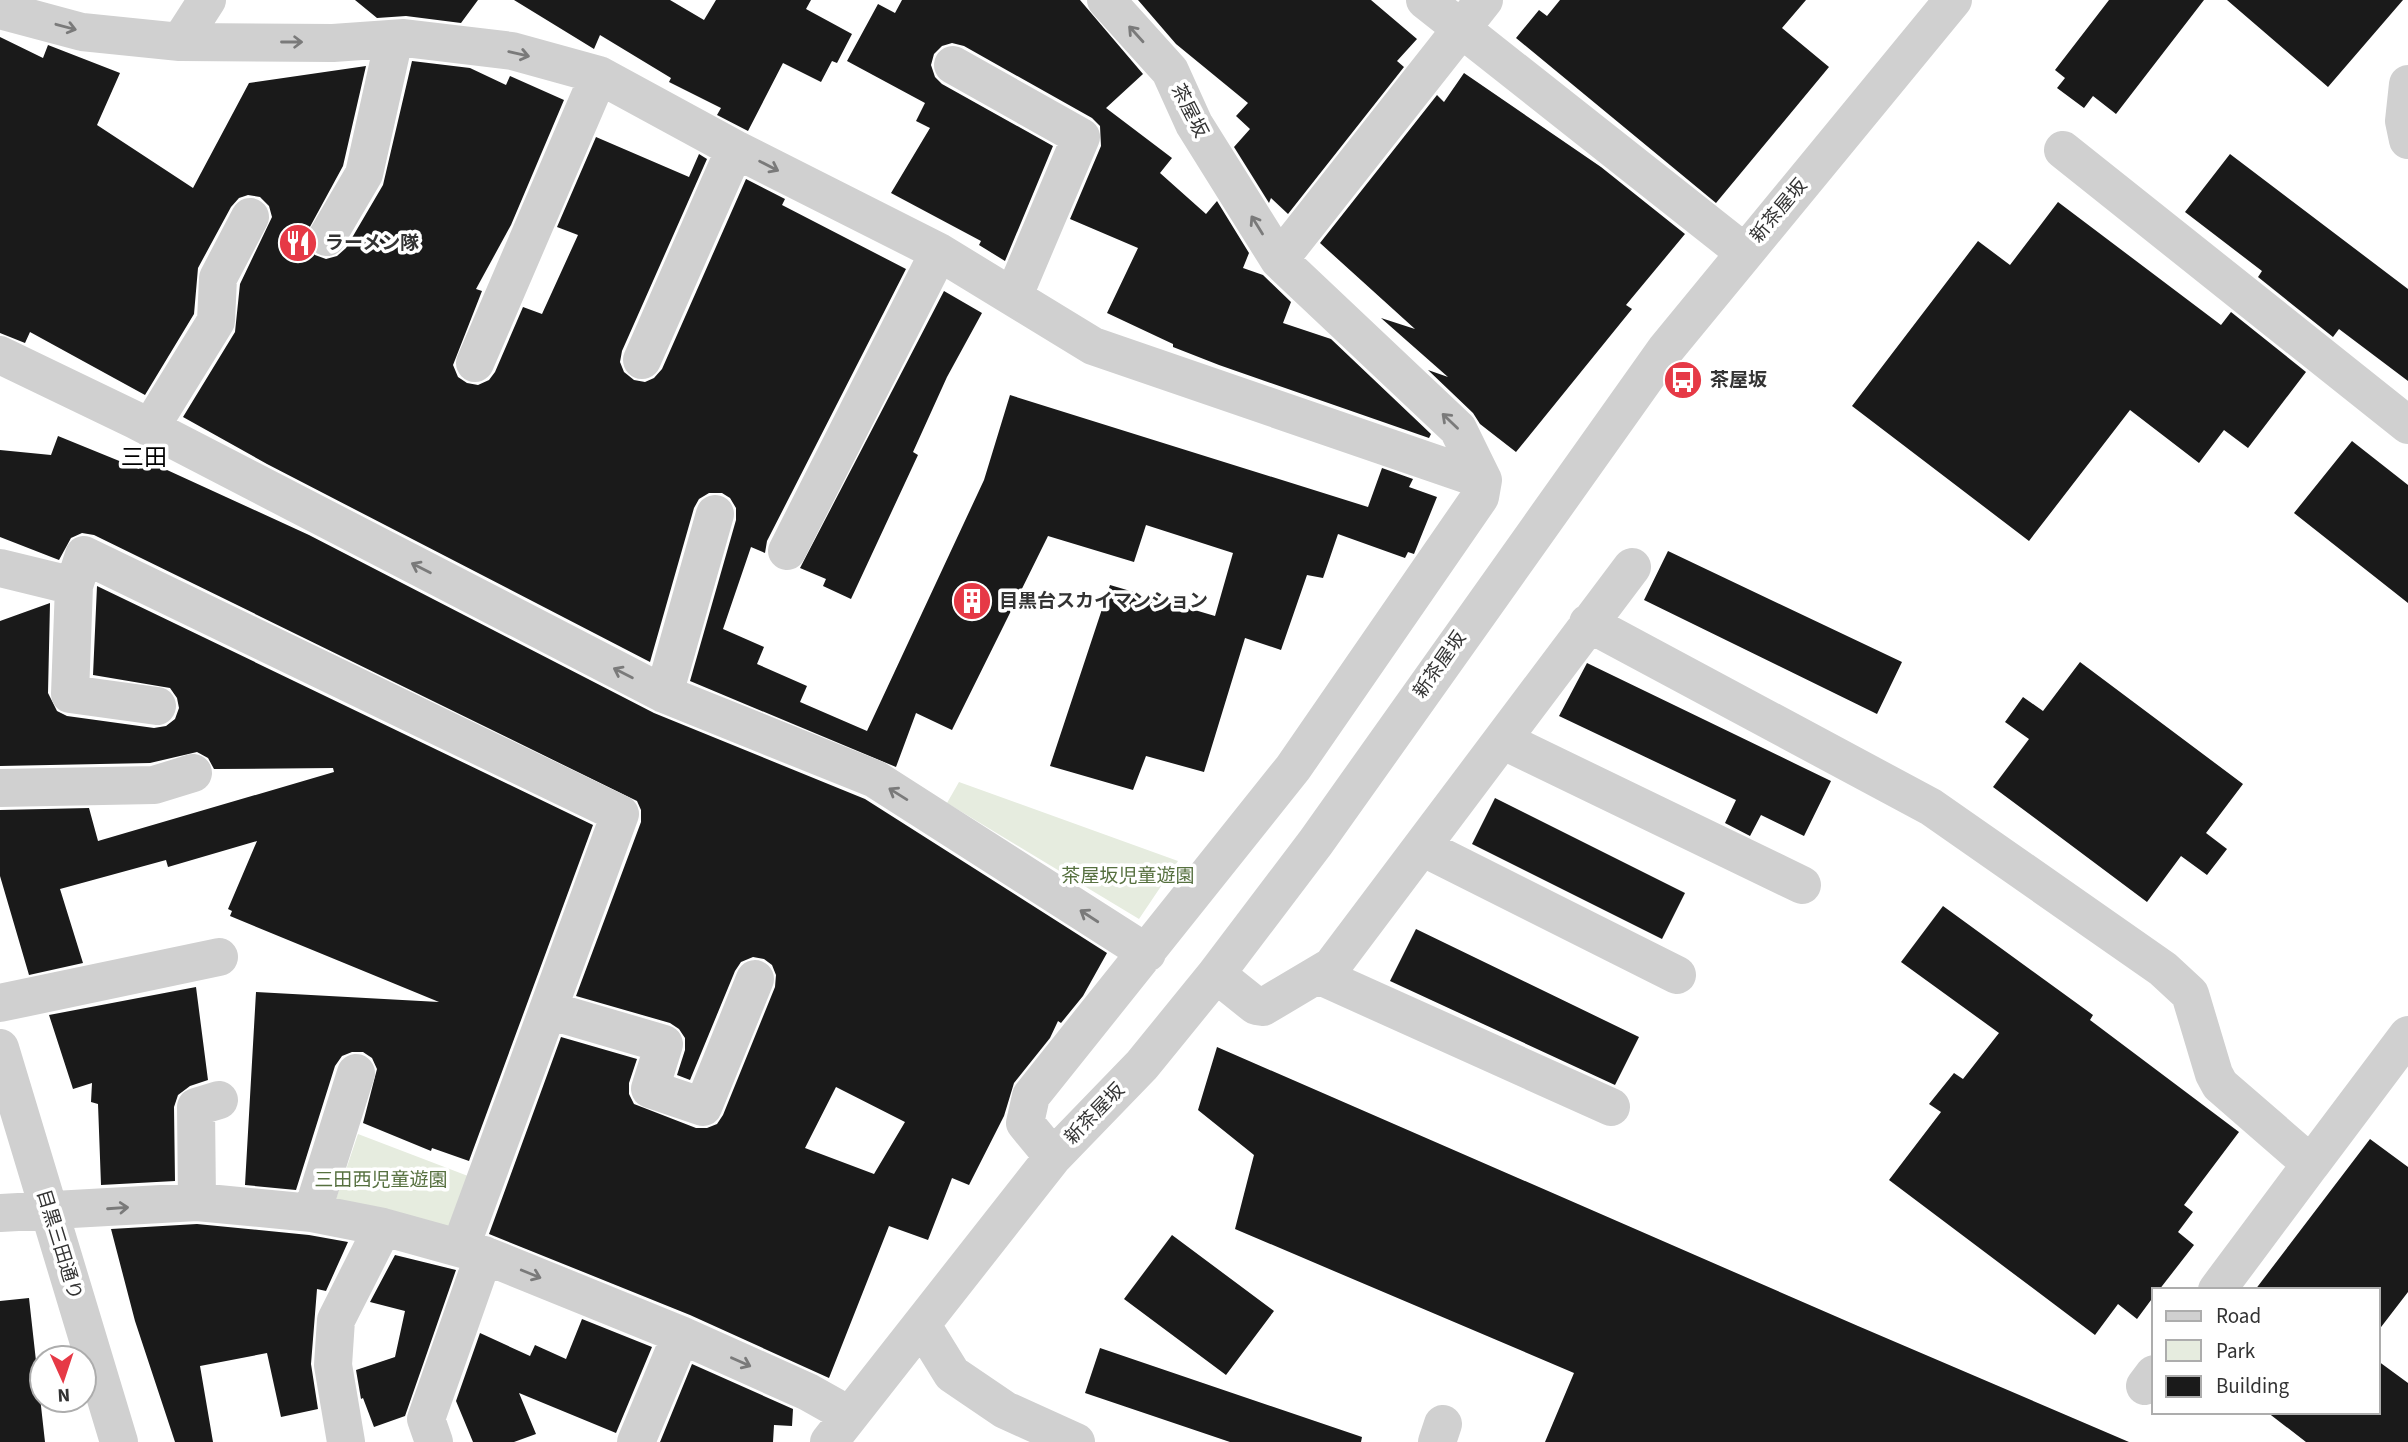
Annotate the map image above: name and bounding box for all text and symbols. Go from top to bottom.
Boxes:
one-way arrow [55,22,77,35]
one-way arrow [1127,26,1144,43]
one-way arrow [281,36,304,49]
one-way arrow [507,48,529,61]
street label: 茶屋坂 [1164,79,1214,143]
one-way arrow [758,160,779,174]
street label: 新茶屋坂 [1744,173,1814,249]
one-way arrow [1249,215,1263,235]
restaurant icon: ラーメン隊 [277,222,319,264]
place label: ラーメン隊 [325,230,419,257]
bus stop icon: 茶屋坂 [1662,359,1704,401]
place label: 茶屋坂 [1710,367,1767,394]
one-way arrow [1441,413,1458,430]
district label: 三田 [121,441,167,474]
one-way arrow [411,561,432,574]
building icon: 目黒台スカイマンション [951,580,993,622]
place label: 目黒台スカイマンション [999,588,1208,615]
street label: 新茶屋坂 [1407,626,1473,704]
one-way arrow [613,666,633,680]
one-way arrow [888,786,908,800]
park label: 茶屋坂児童遊園 [1061,863,1195,890]
one-way arrow [1080,909,1100,923]
street label: 新茶屋坂 [1059,1077,1131,1151]
park label: 三田西児童遊園 [314,1167,448,1194]
street label: 目黒三田通り [29,1187,89,1303]
one-way arrow [106,1201,129,1214]
one-way arrow [520,1268,542,1281]
legend [2152,1288,2380,1414]
text: Road [2216,1301,2261,1331]
text: Park [2216,1336,2256,1366]
north arrow [28,1344,98,1414]
one-way arrow [730,1356,751,1369]
text: Building [2216,1371,2290,1401]
text: N [57,1381,71,1408]

